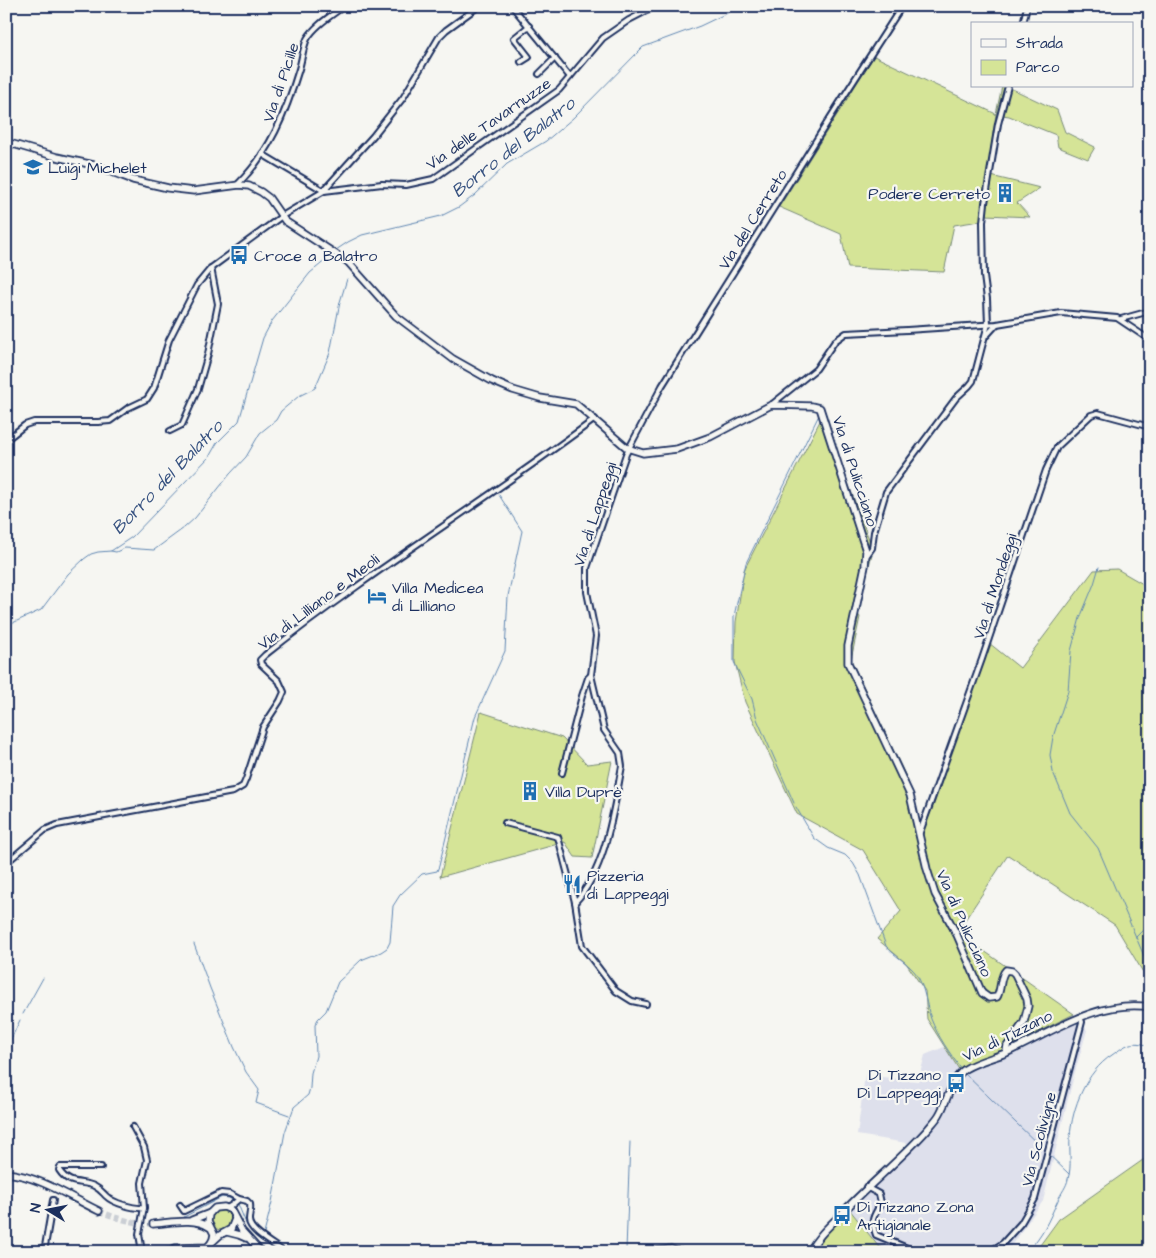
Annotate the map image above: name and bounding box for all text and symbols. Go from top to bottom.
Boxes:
legend [971,22,1134,88]
text: Strada [1016,33,1063,54]
street label: Via di Picille [257,39,305,125]
text: Parco [1016,57,1060,78]
street label: Via delle Tavarnuzze [422,72,556,175]
water label: Borro del Balatro [446,90,582,204]
school or university icon: Luigi Michelet [22,156,44,178]
place label: Luigi Michelet [48,157,147,180]
street label: Via del Cerreto [713,165,793,274]
building icon: Podere Cerreto [994,182,1016,204]
place label: Podere Cerreto [868,183,990,205]
bus stop icon: Croce a Balatro [228,244,250,266]
place label: Croce a Balatro [254,245,377,267]
water label: Borro del Balatro [106,413,230,540]
street label: Via di Pulicciano [827,413,883,529]
street label: Via di Lappeggi [568,459,623,570]
street label: Via di Mondeggi [967,530,1024,642]
street label: Via di Lilliano e Meoli [253,548,385,655]
place label: Villa Medicea di Lilliano [392,577,483,617]
hotel icon: Villa Medicea di Lilliano [366,585,388,607]
building icon: Villa Duprè [519,780,541,802]
place label: Villa Duprè [545,781,622,803]
place label: Pizzeria di Lappeggi [587,865,669,906]
street label: Via di Pulicciano [931,866,998,980]
restaurant icon: Pizzeria di Lappeggi [561,873,583,895]
street label: Via di Tizzano [959,1005,1056,1067]
place label: Di Tizzano Di Lappeggi [857,1064,942,1105]
bus stop icon: Di Tizzano Di Lappeggi [945,1072,967,1094]
street label: Via Scolivigne [1016,1089,1063,1189]
north arrow [22,1186,72,1236]
place label: Di Tizzano Zona Artigianale [857,1196,974,1237]
text: N [26,1202,47,1214]
bus stop icon: Di Tizzano Zona Artigianale [831,1204,853,1226]

